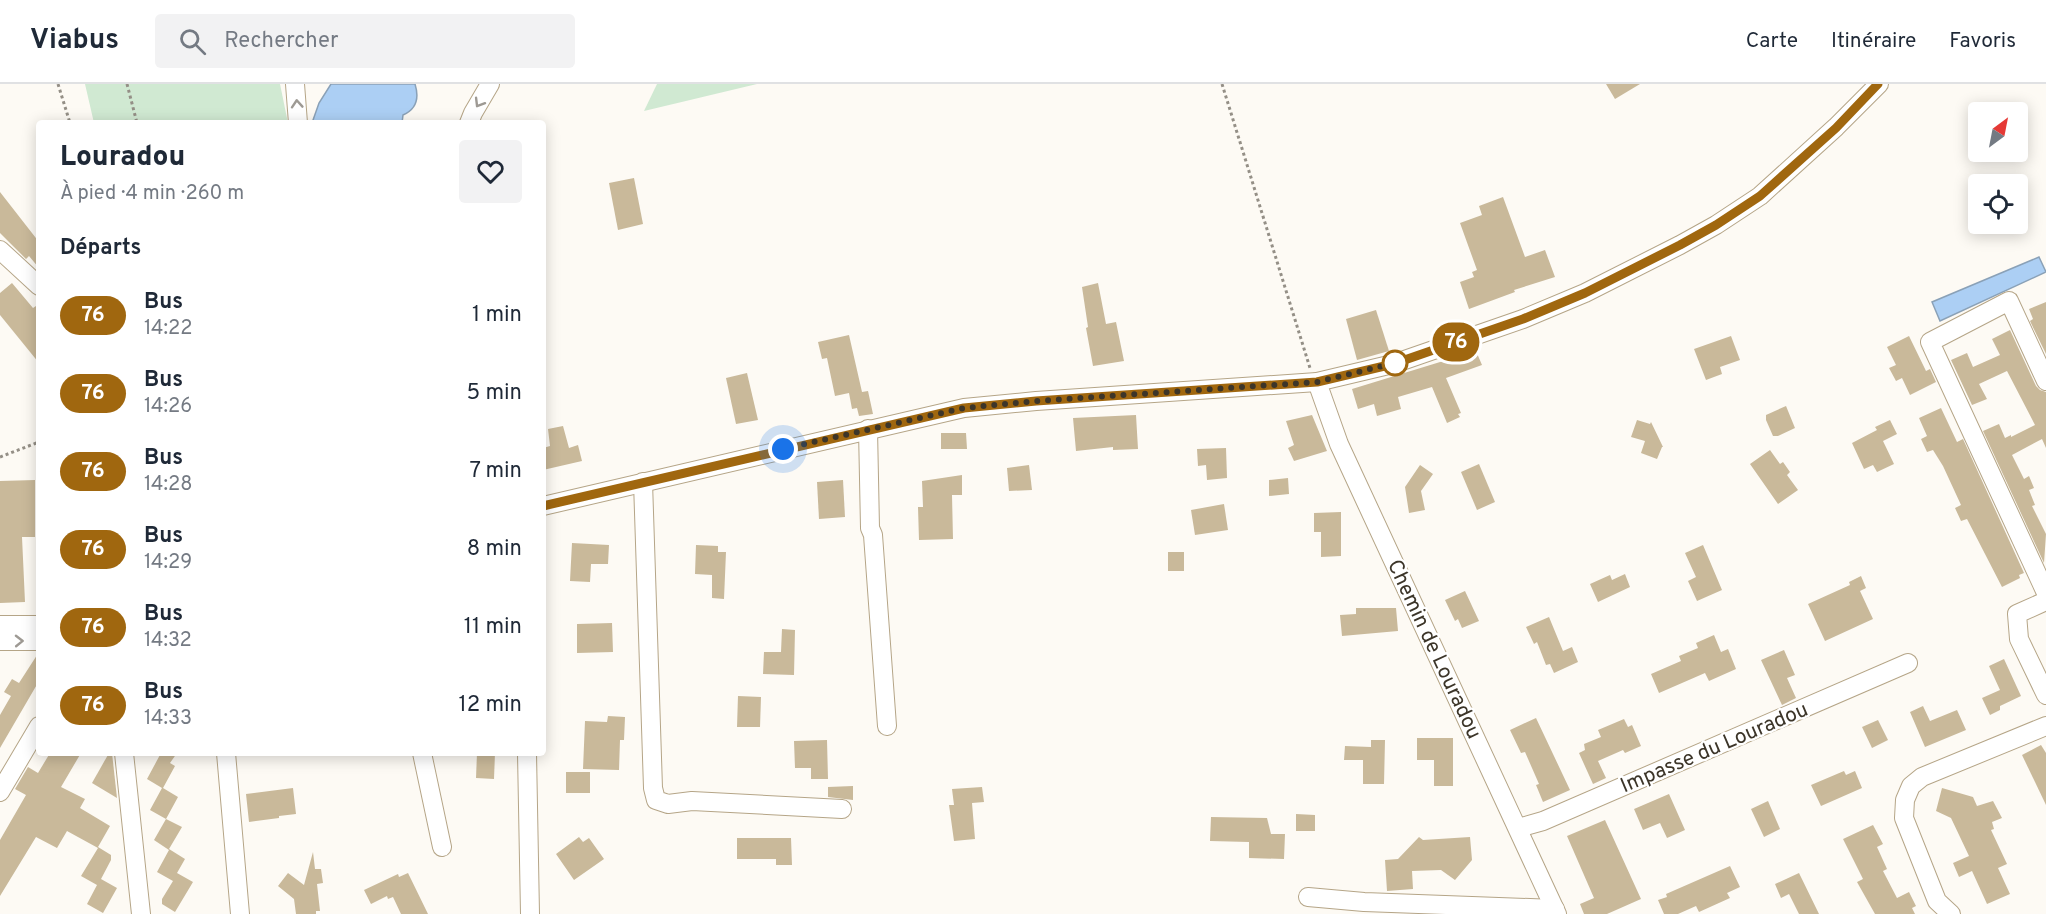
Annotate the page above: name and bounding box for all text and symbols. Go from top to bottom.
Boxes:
search box [155,14,575,68]
text: Viabus [30,23,119,59]
icon: search [176,25,209,58]
text: Rechercher [224,28,339,55]
text: Carte [1746,28,1798,55]
text: Itinéraire [1831,28,1916,55]
text: Favoris [1949,28,2016,55]
one-way arrow [474,97,486,107]
one-way arrow [290,99,303,108]
north arrow [1968,102,2028,162]
map controls [1968,102,2028,234]
text: Louradou [60,140,185,176]
button: heart [459,140,522,203]
button: locate [1968,174,2028,234]
text: À pied · 4 min · 260 m [60,181,244,207]
text: Départs [60,235,141,262]
text: Bus [144,289,183,316]
text: 76 [81,302,105,329]
text: 1 min [472,302,522,329]
text: 14:22 [144,316,192,342]
line badge: 76 [1429,322,1483,362]
text: 76 [1444,329,1468,356]
unlabelled marker [1382,350,1408,376]
text: Bus [144,367,183,394]
text: 76 [81,380,105,407]
text: 5 min [467,380,522,407]
text: 14:26 [144,394,192,420]
your location [768,434,798,464]
text: Bus [144,445,183,472]
text: 76 [81,458,105,485]
text: 7 min [470,458,522,485]
text: 14:28 [144,472,192,498]
text: Bus [144,523,183,550]
text: 76 [81,536,105,563]
text: 8 min [467,536,522,563]
text: 14:29 [144,550,192,576]
street label: Chemin de Louradou [1380,556,1487,744]
text: Bus [144,601,183,628]
text: 76 [81,614,105,641]
text: 11 min [464,614,522,641]
text: 14:32 [144,628,192,654]
one-way arrow [15,635,24,647]
text: Bus [144,679,183,706]
text: 76 [81,692,105,719]
text: 12 min [459,692,522,719]
street label: Impasse du Louradou [1617,697,1813,800]
text: 14:33 [144,706,192,732]

